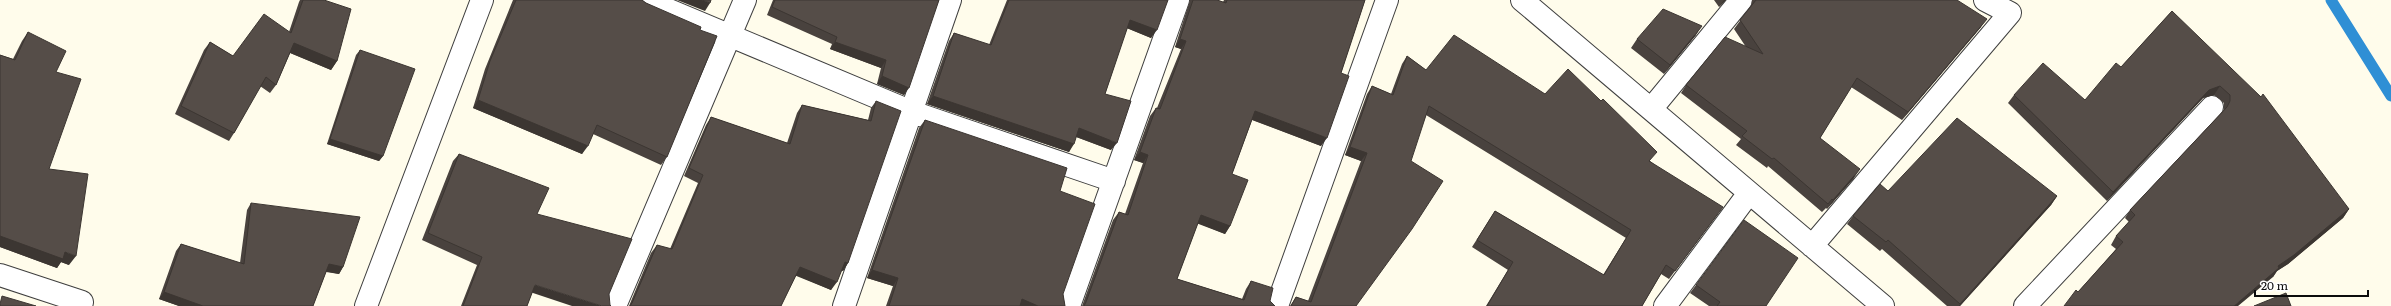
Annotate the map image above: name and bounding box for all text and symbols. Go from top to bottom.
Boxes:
scale bar [2255,272,2368,298]
text: 20 m [2261,276,2288,294]

